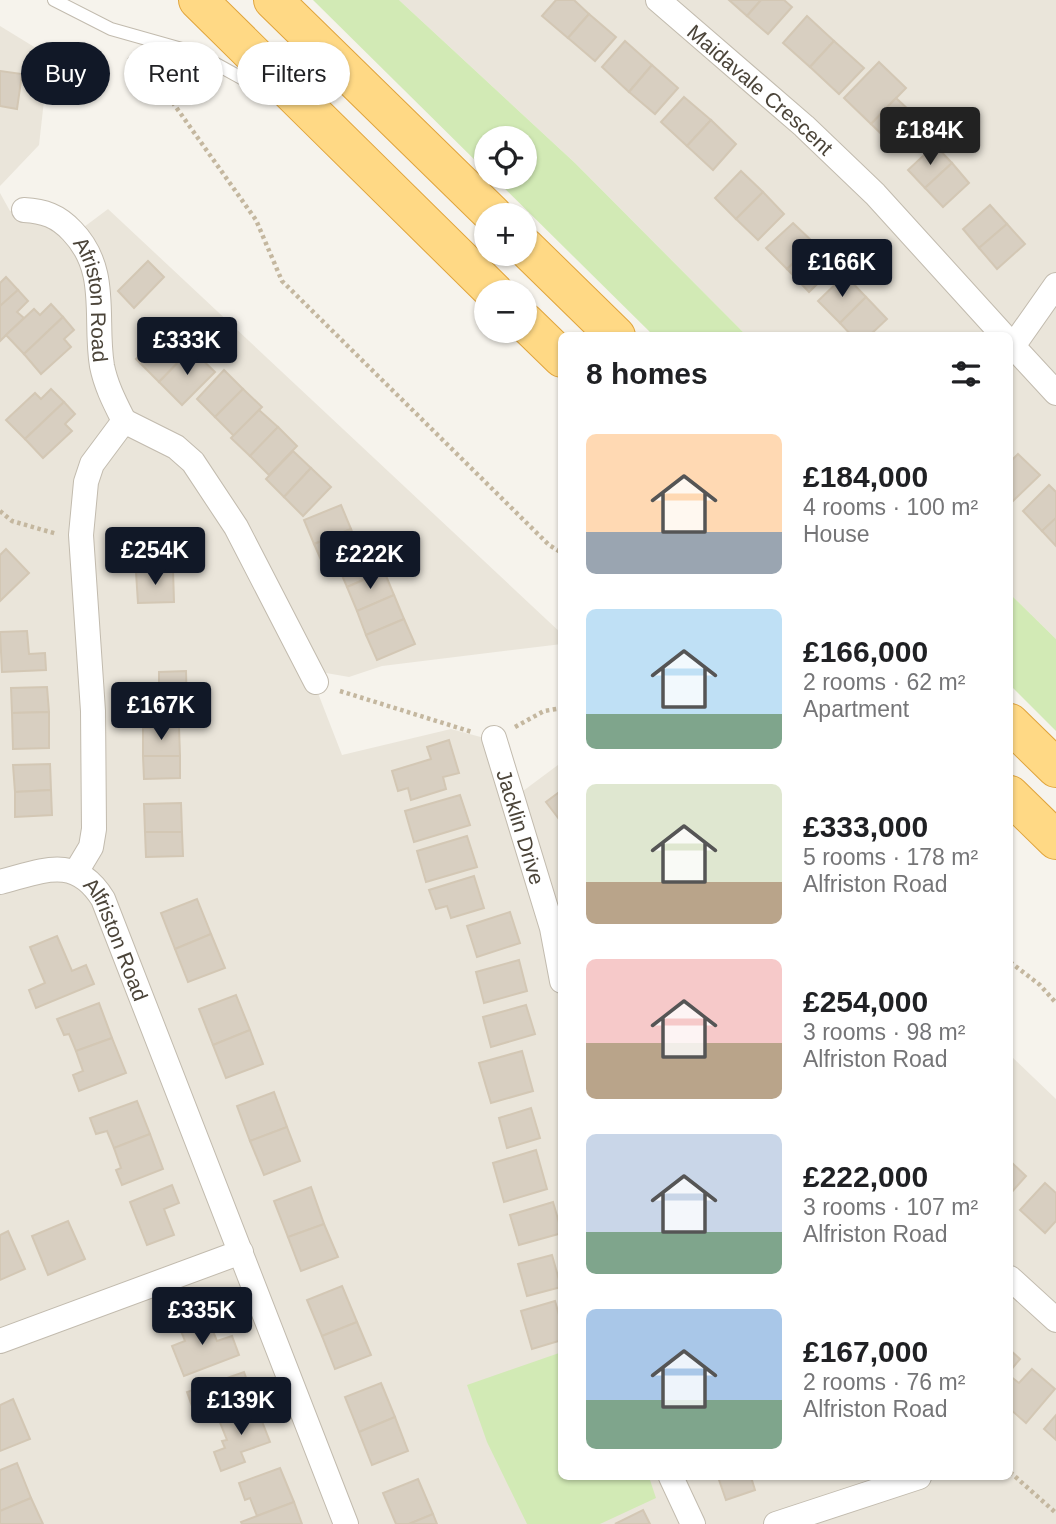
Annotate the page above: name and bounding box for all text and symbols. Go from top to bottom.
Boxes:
street label: Maidavale Crescent [683,19,838,159]
chip: Buy [21,42,110,105]
chip: Rent [124,42,223,105]
chip: Filters [237,42,350,105]
pin: £184K [881,108,979,167]
text: £184K [896,117,964,143]
map controls [474,126,537,343]
button: locate [474,126,537,189]
button: + [474,203,537,266]
street label: Afriston Road [69,232,113,363]
pin: £166K [793,240,891,299]
text: £166K [808,249,876,275]
button: − [474,280,537,343]
pin: £333K [138,318,236,377]
text: £333K [153,327,221,353]
icon: filters [947,355,985,393]
text: 8 homes [586,357,708,390]
text: £184,000 [803,460,928,493]
icon: home [642,462,726,546]
text: 4 rooms · 100 m² [803,494,978,520]
text: House [803,521,869,547]
pin: £254K [106,528,204,587]
pin: £222K [321,532,419,591]
text: £254K [121,537,189,563]
text: £222K [336,541,404,567]
text: £166,000 [803,635,928,668]
icon: home [642,637,726,721]
text: 2 rooms · 62 m² [803,669,965,695]
pin: £167K [112,682,210,742]
text: £167K [127,692,195,718]
text: Apartment [803,696,909,722]
street label: Jacklin Drive [493,767,550,887]
text: £333,000 [803,810,928,843]
icon: home [642,812,726,896]
text: 5 rooms · 178 m² [803,844,978,870]
text: Alfriston Road [803,871,947,897]
street label: Alfriston Road [80,873,153,1004]
text: £254,000 [803,985,928,1018]
icon: home [642,987,726,1071]
text: 3 rooms · 98 m² [803,1019,965,1045]
text: Alfriston Road [803,1046,947,1072]
text: £222,000 [803,1160,928,1193]
icon: home [642,1162,726,1246]
text: 3 rooms · 107 m² [803,1194,978,1220]
text: Alfriston Road [803,1221,947,1247]
pin: £335K [153,1288,251,1347]
text: £335K [168,1297,236,1323]
text: £167,000 [803,1335,928,1368]
icon: home [642,1337,726,1421]
text: 2 rooms · 76 m² [803,1369,965,1395]
pin: £139K [192,1378,290,1437]
text: £139K [207,1387,275,1413]
text: Alfriston Road [803,1396,947,1422]

